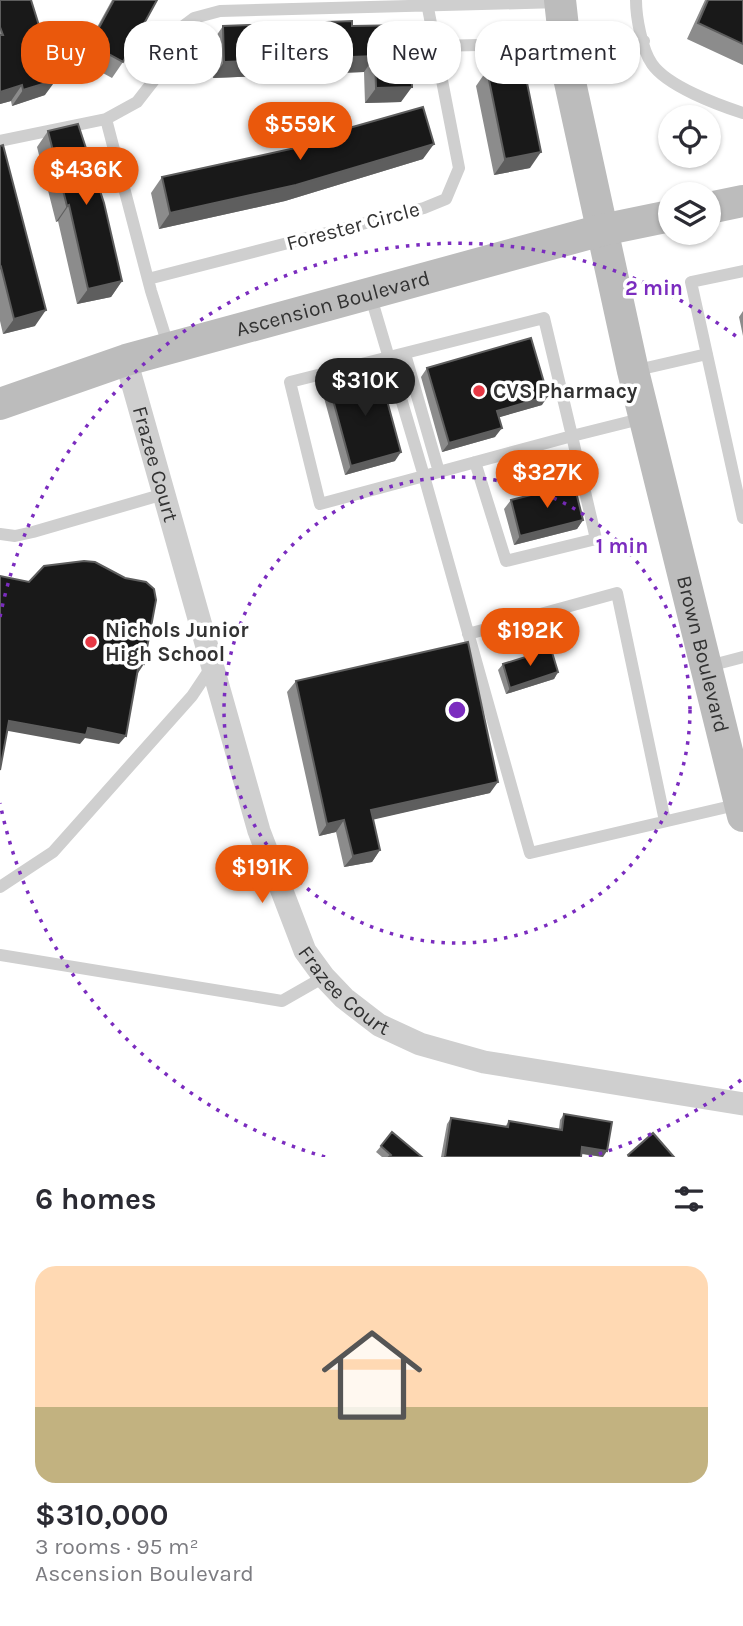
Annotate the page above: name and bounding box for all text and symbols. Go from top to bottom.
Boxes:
chip: Buy [21,21,110,84]
chip: Rent [124,21,222,84]
chip: Filters [236,21,353,84]
chip: New [367,21,461,84]
chip: Apartment [475,21,640,84]
pin: $559K [251,102,349,162]
map controls [658,105,721,245]
button: locate [658,105,721,168]
text: $559K [264,111,336,138]
pin: $436K [37,148,135,207]
text: $436K [50,156,122,183]
button: layers [658,182,721,245]
street label: Forester Circle [284,197,422,255]
street label: Ascension Boulevard [233,266,433,341]
text: 2 min [625,276,683,300]
pin: $310K [316,358,414,418]
text: $310K [331,367,399,394]
place label: CVS Pharmacy [493,379,638,403]
marker: CVS Pharmacy [471,383,487,399]
street label: Frazee Court [128,403,183,525]
pin: $327K [498,450,596,510]
text: $327K [512,459,582,486]
text: 1 min [596,534,648,558]
street label: Brown Boulevard [672,573,734,735]
pin: $192K [481,608,579,668]
text: $192K [496,617,564,644]
place label: Nichols Junior High School [105,618,249,666]
marker: Nichols Junior High School [83,634,99,650]
centre of rings [445,698,469,722]
pin: $191K [213,846,311,905]
text: $191K [231,854,293,881]
street label: Frazee Court [293,941,393,1040]
icon: filters [670,1180,708,1218]
text: 6 homes [35,1181,157,1217]
icon: home [309,1312,435,1438]
text: $310,000 [35,1497,169,1533]
text: 3 rooms · 95 m² [35,1533,199,1560]
text: Ascension Boulevard [35,1560,254,1587]

